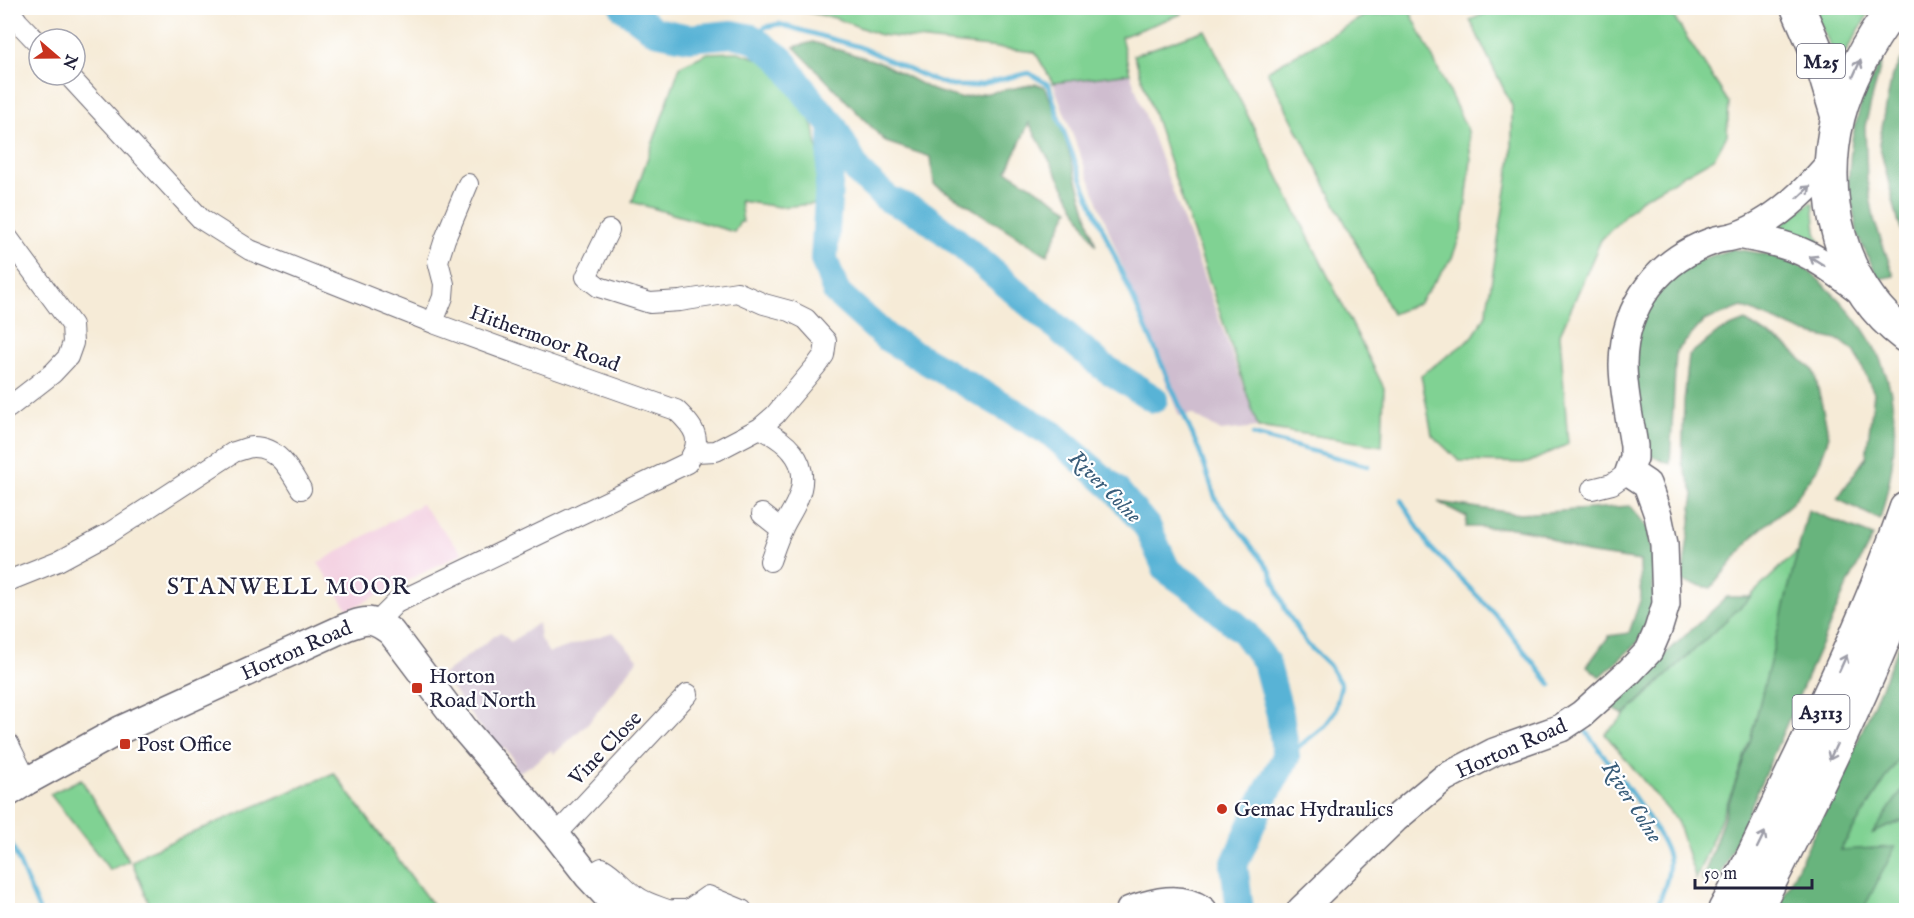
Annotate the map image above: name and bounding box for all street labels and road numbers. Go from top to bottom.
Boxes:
road number: M25 [1797,44,1845,78]
street label: Hithermoor Road [466,300,624,379]
street label: Horton Road [237,615,357,688]
road number: A3113 [1792,695,1850,729]
street label: Vine Close [563,706,649,793]
street label: Horton Road [1452,713,1572,786]

